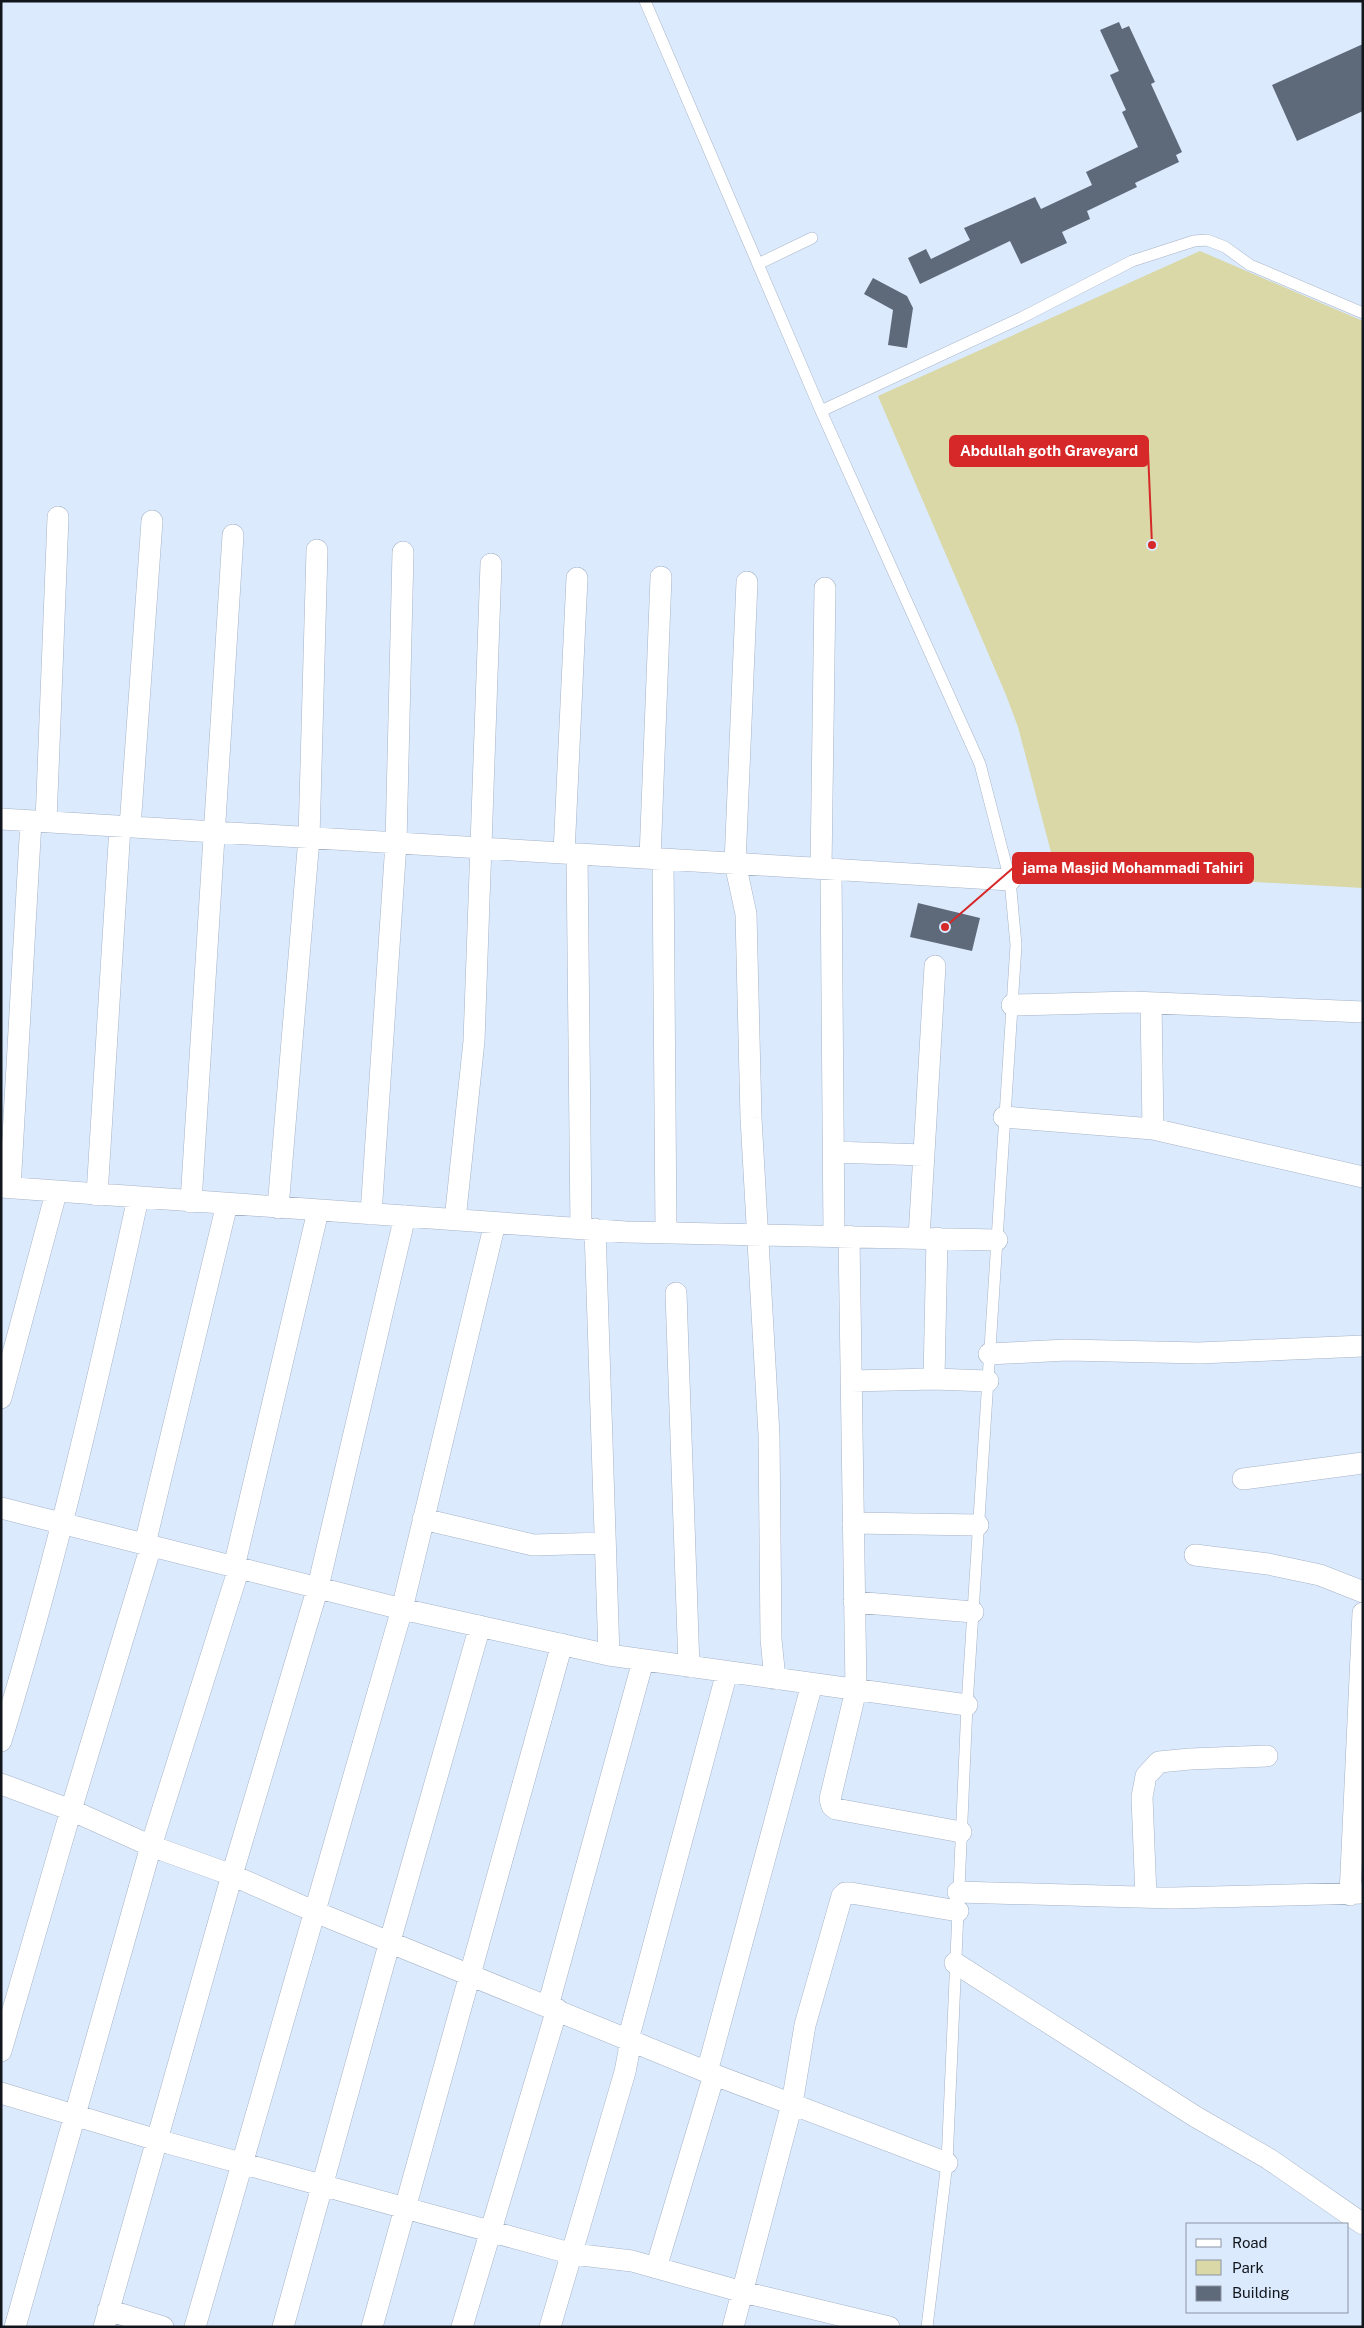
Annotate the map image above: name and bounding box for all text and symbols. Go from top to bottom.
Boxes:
callout: Abdullah goth Graveyard [950,436,1148,466]
text: Abdullah goth Graveyard [960,442,1138,459]
callout: jama Masjid Mohammadi Tahiri [1013,853,1253,883]
text: jama Masjid Mohammadi Tahiri [1022,859,1243,876]
legend [1186,2223,1349,2313]
text: Road [1232,2234,1268,2251]
text: Park [1232,2259,1264,2276]
text: Building [1232,2284,1290,2301]

